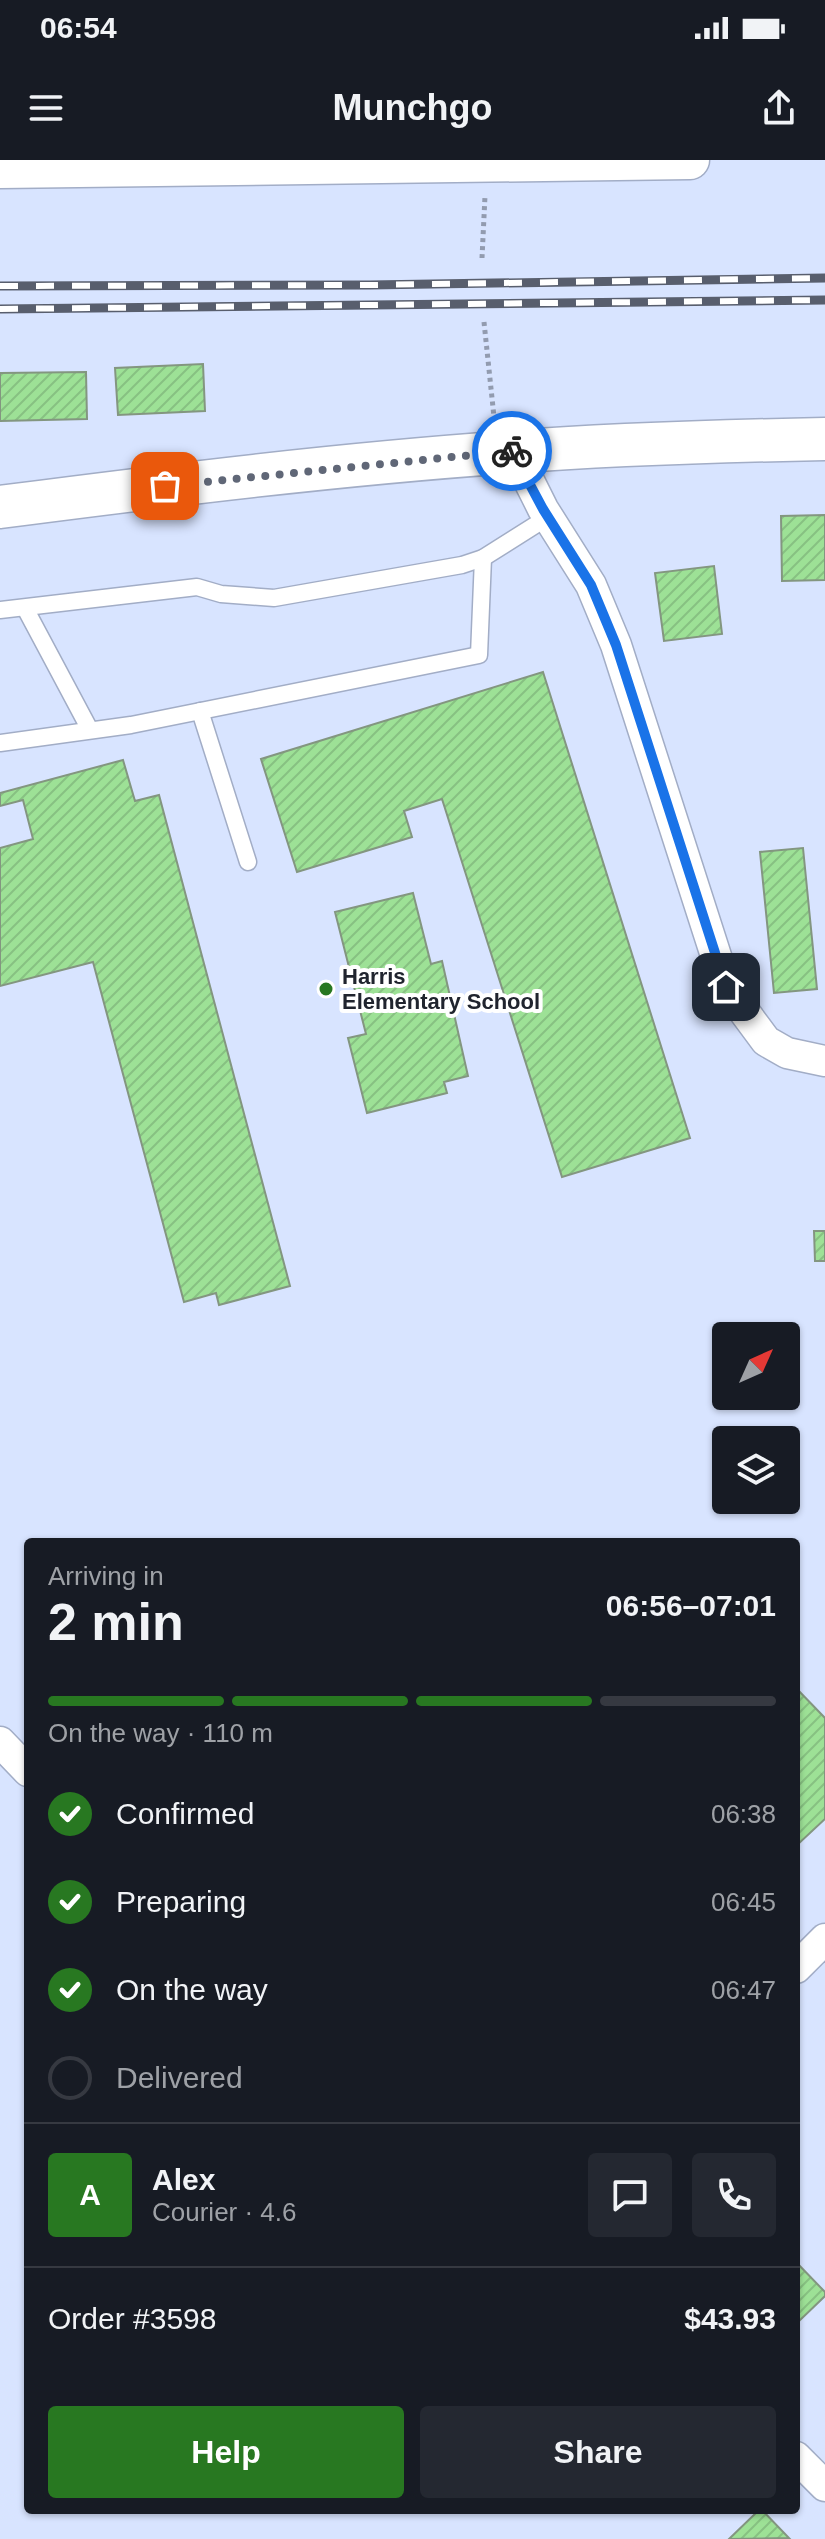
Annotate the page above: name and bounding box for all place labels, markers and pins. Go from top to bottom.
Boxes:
pin [131,452,199,520]
pin [692,953,760,1021]
place label: Harris Elementary School [342,964,540,1014]
marker: Harris Elementary School [317,980,335,998]

